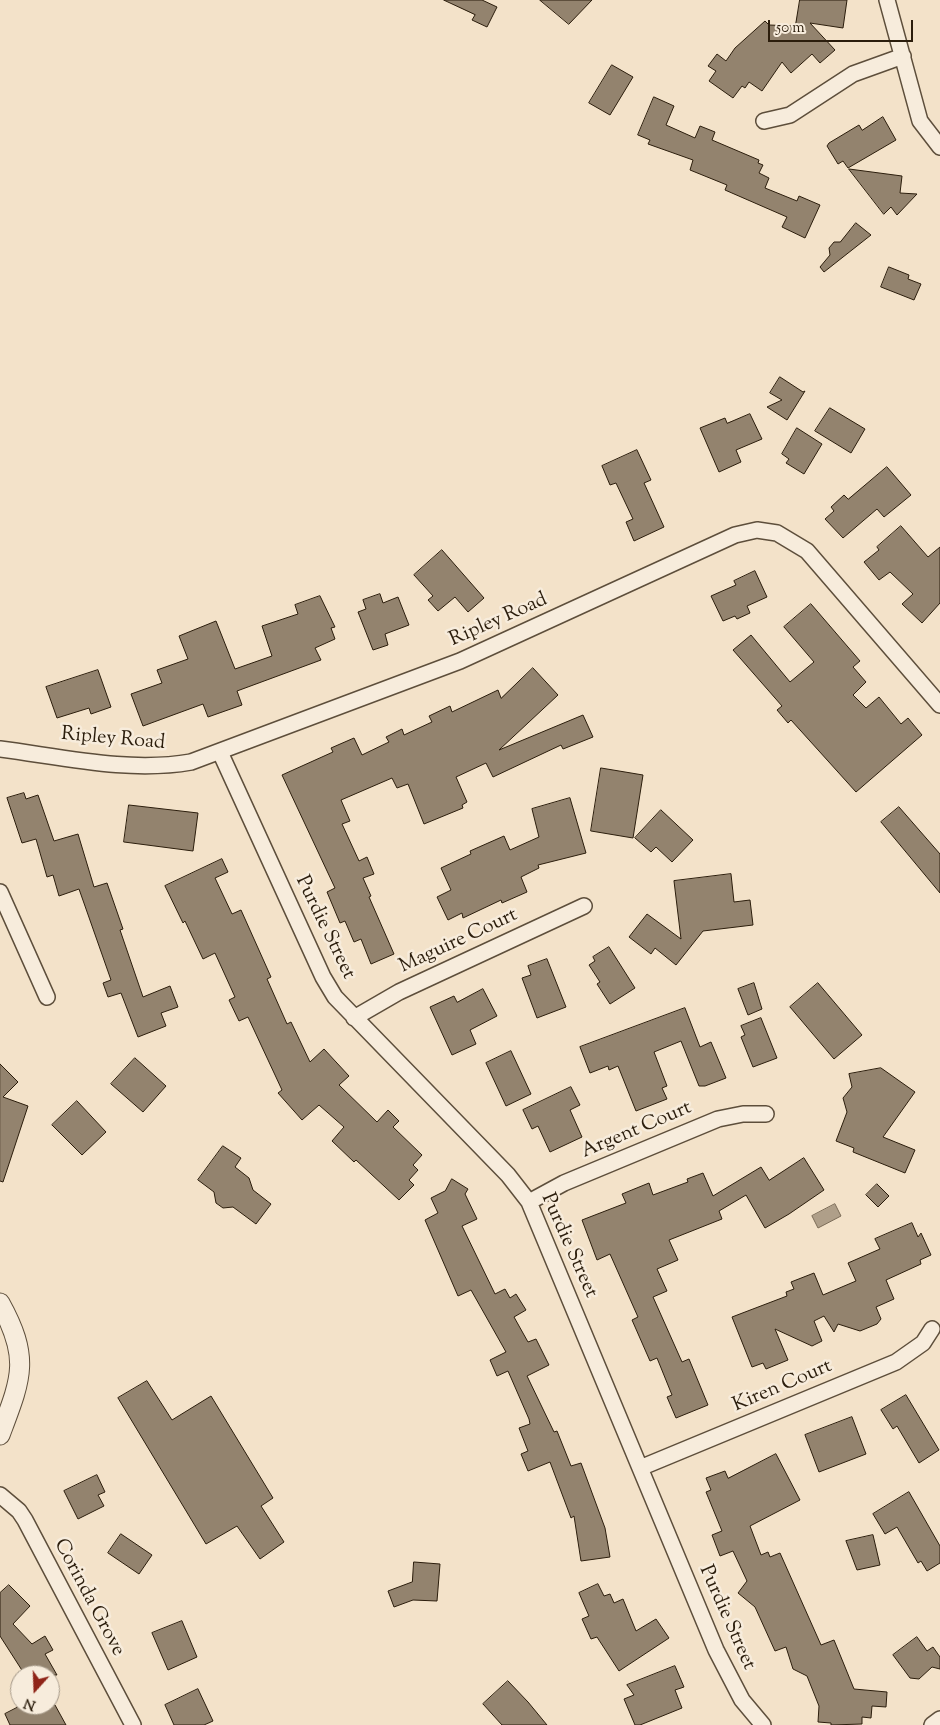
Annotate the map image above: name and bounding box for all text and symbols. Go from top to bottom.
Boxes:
scale bar [770,10,915,42]
text: 50 m [776,18,805,39]
street label: Ripley Road [446,589,552,653]
street label: Ripley Road [60,723,166,757]
street label: Purdie Street [289,872,359,984]
street label: Maguire Court [396,904,522,980]
street label: Argent Court [578,1097,696,1165]
street label: Purdie Street [534,1190,602,1302]
street label: Kiren Court [730,1355,836,1419]
street label: Corinda Grove [47,1535,129,1661]
street label: Purdie Street [692,1562,760,1674]
north arrow [10,1665,60,1715]
text: N [22,1692,39,1714]

